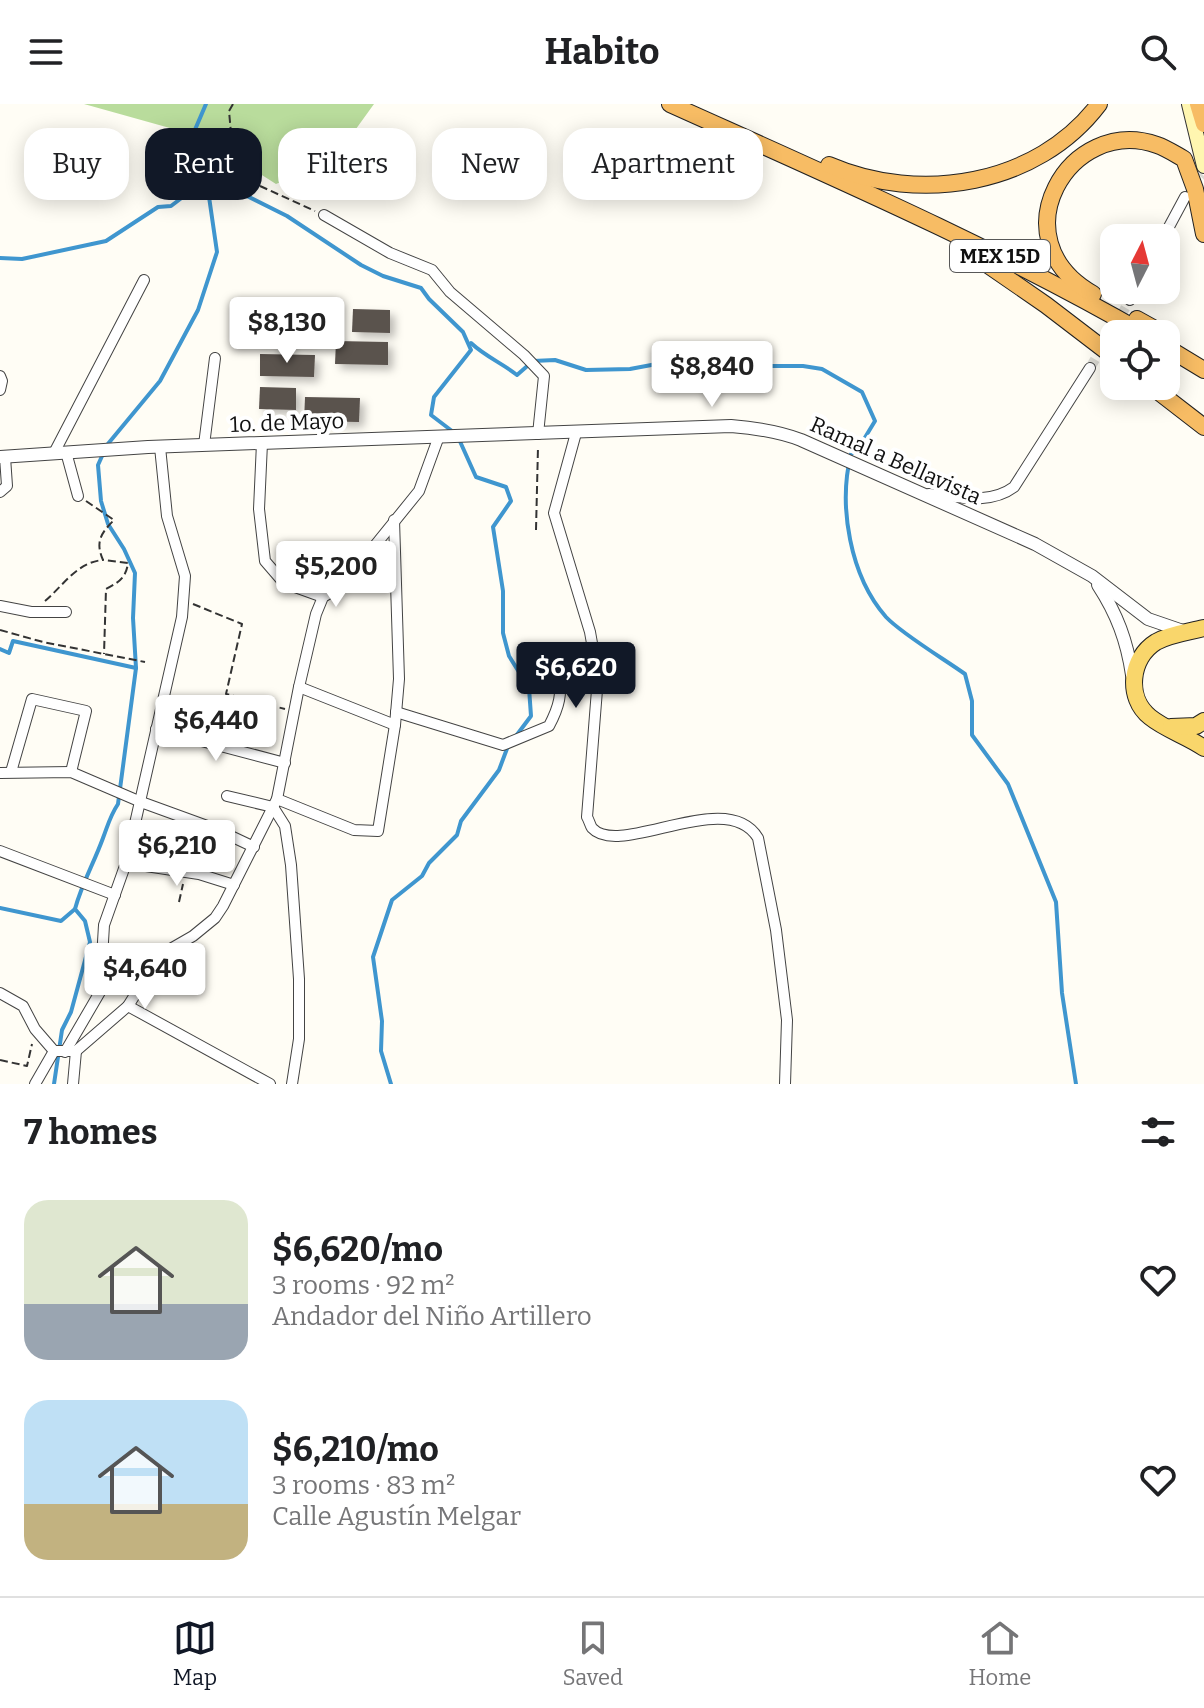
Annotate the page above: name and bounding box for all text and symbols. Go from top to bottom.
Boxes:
icon: menu [24,30,68,74]
text: Habito [544,30,660,74]
icon: search [1136,30,1180,74]
chip: Buy [24,128,129,200]
chip: Rent [145,128,262,200]
chip: Filters [278,128,416,200]
chip: New [432,128,547,200]
chip: Apartment [563,128,763,200]
north arrow [1100,224,1180,304]
map controls [1100,224,1180,400]
road number: MEX 15D [950,240,1050,272]
pin: $8,130 [222,297,352,365]
text: $8,130 [247,307,327,338]
button: locate [1100,320,1180,400]
pin: $8,840 [647,341,777,409]
text: $8,840 [670,351,754,382]
street label: 1o. de Mayo [229,407,345,438]
street label: Ramal a Bellavista [806,411,986,510]
pin: $5,200 [271,541,401,609]
text: $5,200 [294,551,378,582]
pin: $6,620 [511,642,641,710]
text: $6,620 [534,652,618,683]
pin: $6,440 [151,695,281,763]
text: $6,440 [173,705,259,736]
pin: $6,210 [112,820,242,888]
text: $6,210 [137,830,217,861]
pin: $4,640 [80,943,210,1011]
text: $4,640 [102,953,188,984]
icon: filters [1136,1110,1180,1154]
text: 7 homes [24,1112,157,1153]
text: $6,620/mo [272,1229,443,1270]
icon: home [88,1232,184,1328]
icon: heart [1136,1258,1180,1302]
text: 3 rooms · 92 m² [272,1270,455,1301]
text: Andador del Niño Artillero [272,1301,592,1332]
text: $6,210/mo [272,1429,439,1470]
icon: home [88,1432,184,1528]
icon: heart [1136,1458,1180,1502]
text: 3 rooms · 83 m² [272,1470,455,1501]
text: Calle Agustín Melgar [272,1501,521,1532]
tab: Map [173,1616,217,1691]
tab: Saved [563,1616,623,1691]
tab: Home [968,1616,1031,1691]

